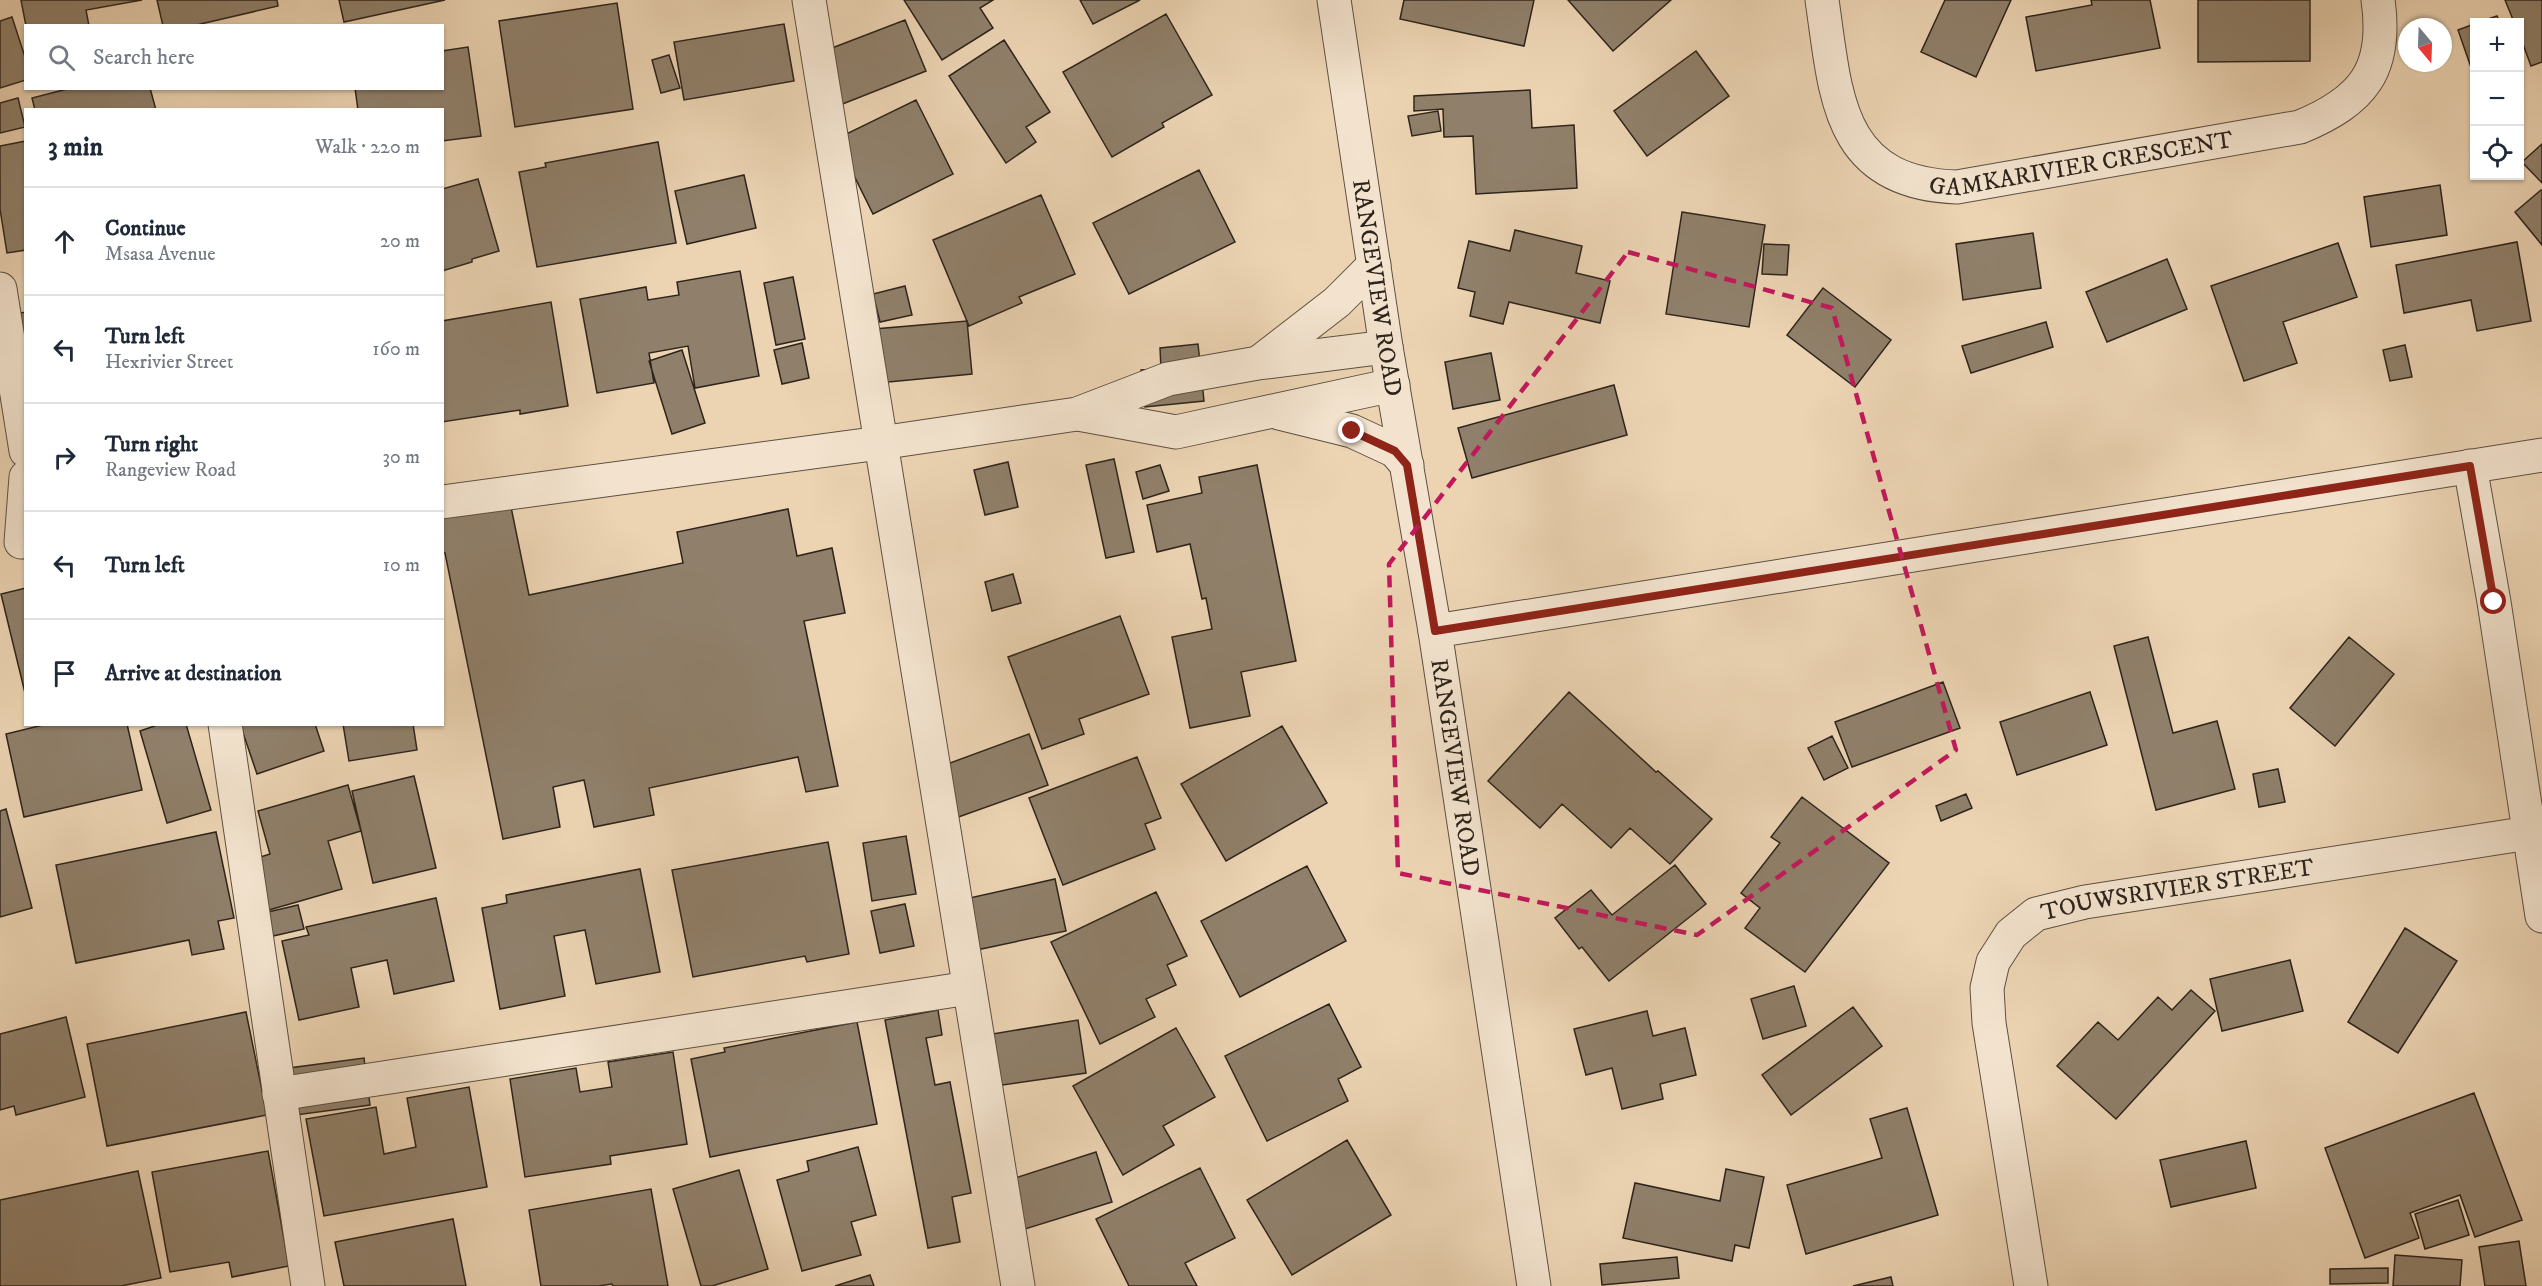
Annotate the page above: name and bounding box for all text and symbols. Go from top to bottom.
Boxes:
north arrow [2398,18,2452,72]
map controls [2470,18,2524,180]
button: + [2470,18,2524,72]
search box [24,24,444,90]
icon: search [45,41,78,74]
text: Search here [93,44,195,71]
button: − [2470,72,2524,126]
street label: GAMKARIVIER CRESCENT [1927,125,2235,203]
button: locate [2470,126,2524,180]
text: 3 min [48,131,103,164]
text: Walk · 220 m [315,135,420,160]
street label: RANGEVIEW ROAD [1345,177,1408,399]
text: Continue [105,215,186,242]
icon: ahead [48,225,81,258]
text: 20 m [380,229,420,254]
text: Msasa Avenue [105,242,216,267]
text: Turn left [105,323,185,350]
icon: left [48,333,81,366]
text: 160 m [372,337,420,362]
text: Hexrivier Street [105,350,233,375]
route end [1338,417,1364,443]
text: Turn right [105,431,198,458]
icon: right [48,441,81,474]
text: 30 m [382,445,420,470]
text: Rangeview Road [105,458,236,483]
icon: left [48,549,81,582]
text: Turn left [105,552,185,579]
text: 10 m [383,553,420,578]
route start [2480,588,2506,614]
icon: arrive [48,657,81,690]
street label: RANGEVIEW ROAD [1423,657,1486,878]
text: Arrive at destination [105,660,282,687]
street label: TOUWSRIVIER STREET [2038,853,2316,928]

